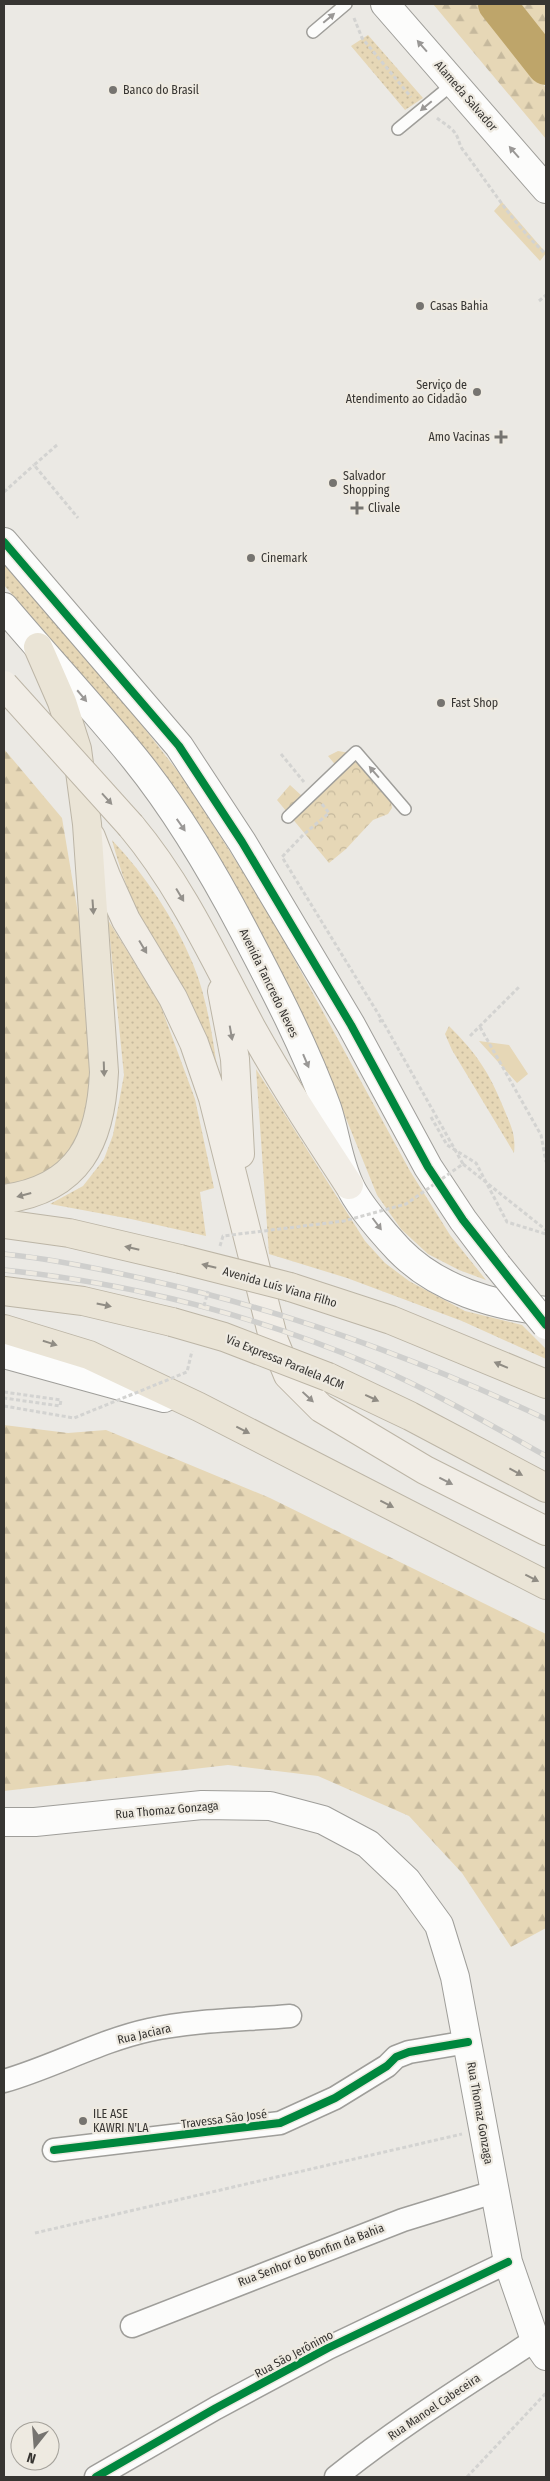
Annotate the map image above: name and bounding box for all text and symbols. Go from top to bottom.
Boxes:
one-way arrow [323,12,336,23]
one-way arrow [416,40,427,53]
street label: Alameda Salvador [432,58,501,135]
place label: Banco do Brasil [123,83,199,97]
marker: Banco do Brasil [107,84,119,96]
one-way arrow [420,100,432,112]
one-way arrow [509,146,520,158]
place label: Casas Bahia [430,299,488,313]
marker: Casas Bahia [414,300,426,312]
place label: Serviço de Atendimento ao Cidadão [346,378,467,406]
marker: Serviço de Atendimento ao Cidadão [471,386,483,398]
place label: Amo Vacinas [428,430,490,444]
marker: Amo Vacinas [494,430,508,444]
place label: Salvador Shopping [343,469,390,497]
marker: Salvador Shopping [327,477,339,489]
marker: Clivale [350,501,364,515]
place label: Clivale [368,501,400,515]
place label: Cinemark [261,551,308,565]
marker: Cinemark [245,552,257,564]
one-way arrow [76,690,88,702]
place label: Fast Shop [451,696,498,710]
marker: Fast Shop [435,697,447,709]
one-way arrow [368,767,380,779]
one-way arrow [101,793,113,805]
one-way arrow [176,818,186,832]
one-way arrow [175,888,184,901]
one-way arrow [89,899,97,915]
street label: Avenida Tancredo Neves [237,926,301,1040]
one-way arrow [138,941,147,954]
one-way arrow [227,1025,235,1041]
one-way arrow [303,1054,311,1068]
one-way arrow [100,1062,108,1078]
one-way arrow [17,1191,32,1199]
one-way arrow [372,1217,383,1230]
one-way arrow [125,1244,140,1252]
one-way arrow [201,1262,216,1270]
street label: Avenida Luís Viana Filho [221,1264,339,1310]
one-way arrow [96,1301,112,1309]
street label: Via Expressa Paralela ACM [224,1332,346,1392]
one-way arrow [43,1340,58,1348]
one-way arrow [494,1361,508,1369]
one-way arrow [301,1391,313,1403]
one-way arrow [365,1394,379,1402]
one-way arrow [235,1426,250,1434]
one-way arrow [510,1468,523,1477]
one-way arrow [439,1476,454,1485]
one-way arrow [380,1499,395,1508]
one-way arrow [525,1574,539,1582]
street label: Rua Thomaz Gonzaga [115,1799,219,1821]
street label: Rua Jaciara [116,2021,172,2047]
street label: Rua Thomaz Gonzaga [464,2061,496,2165]
place label: ILE ASE KAWRI N'LA [93,2107,149,2135]
street label: Travessa São José [180,2107,268,2131]
marker: ILE ASE KAWRI N'LA [77,2115,89,2127]
street label: Rua Senhor do Bonfim da Bahia [236,2221,386,2289]
street label: Rua São Jerônimo [252,2327,336,2381]
street label: Rua Manoel Cabeceira [385,2371,483,2443]
north arrow [10,2421,60,2471]
text: N [25,2449,38,2467]

